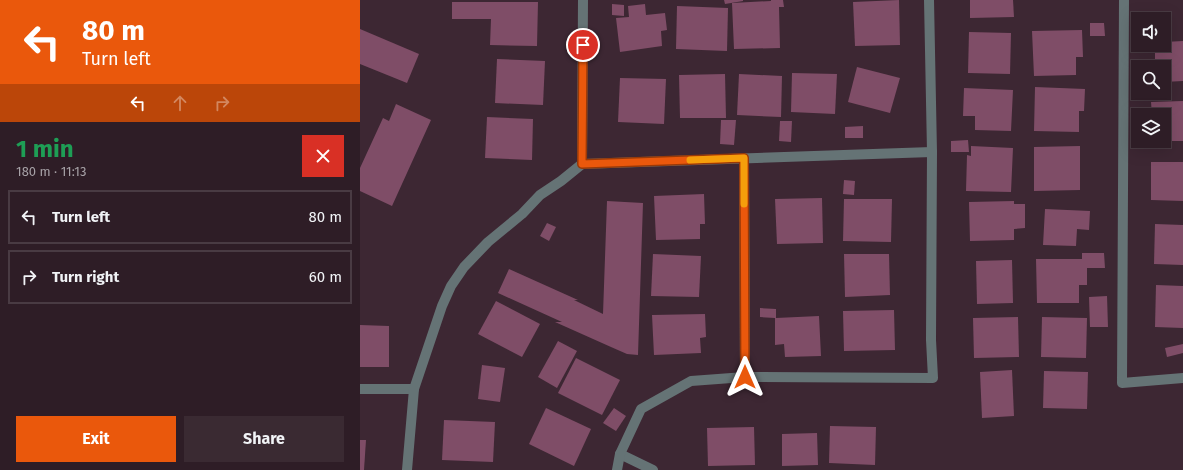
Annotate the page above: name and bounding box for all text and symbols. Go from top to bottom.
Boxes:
map controls [1131,12,1171,148]
button: sound [1131,12,1171,52]
text: 80 m [82,14,145,47]
icon: left [16,16,68,68]
pin [566,28,600,62]
icon: arrive [572,34,594,56]
text: Turn left [82,48,151,70]
button: search [1131,60,1171,100]
icon: left [127,92,149,114]
icon: ahead [169,92,191,114]
icon: right [211,92,233,114]
button: layers [1131,108,1171,148]
text: 1 min [16,135,74,163]
button: close [302,135,344,177]
text: 180 m · 11:13 [16,164,86,179]
icon: left [18,206,40,228]
text: Turn left [52,208,110,226]
text: 80 m [309,208,342,226]
icon: right [18,266,40,288]
text: Turn right [52,268,119,286]
text: 60 m [309,268,342,286]
position arrow [724,356,766,398]
button: Exit [16,416,176,462]
button: Share [184,416,344,462]

